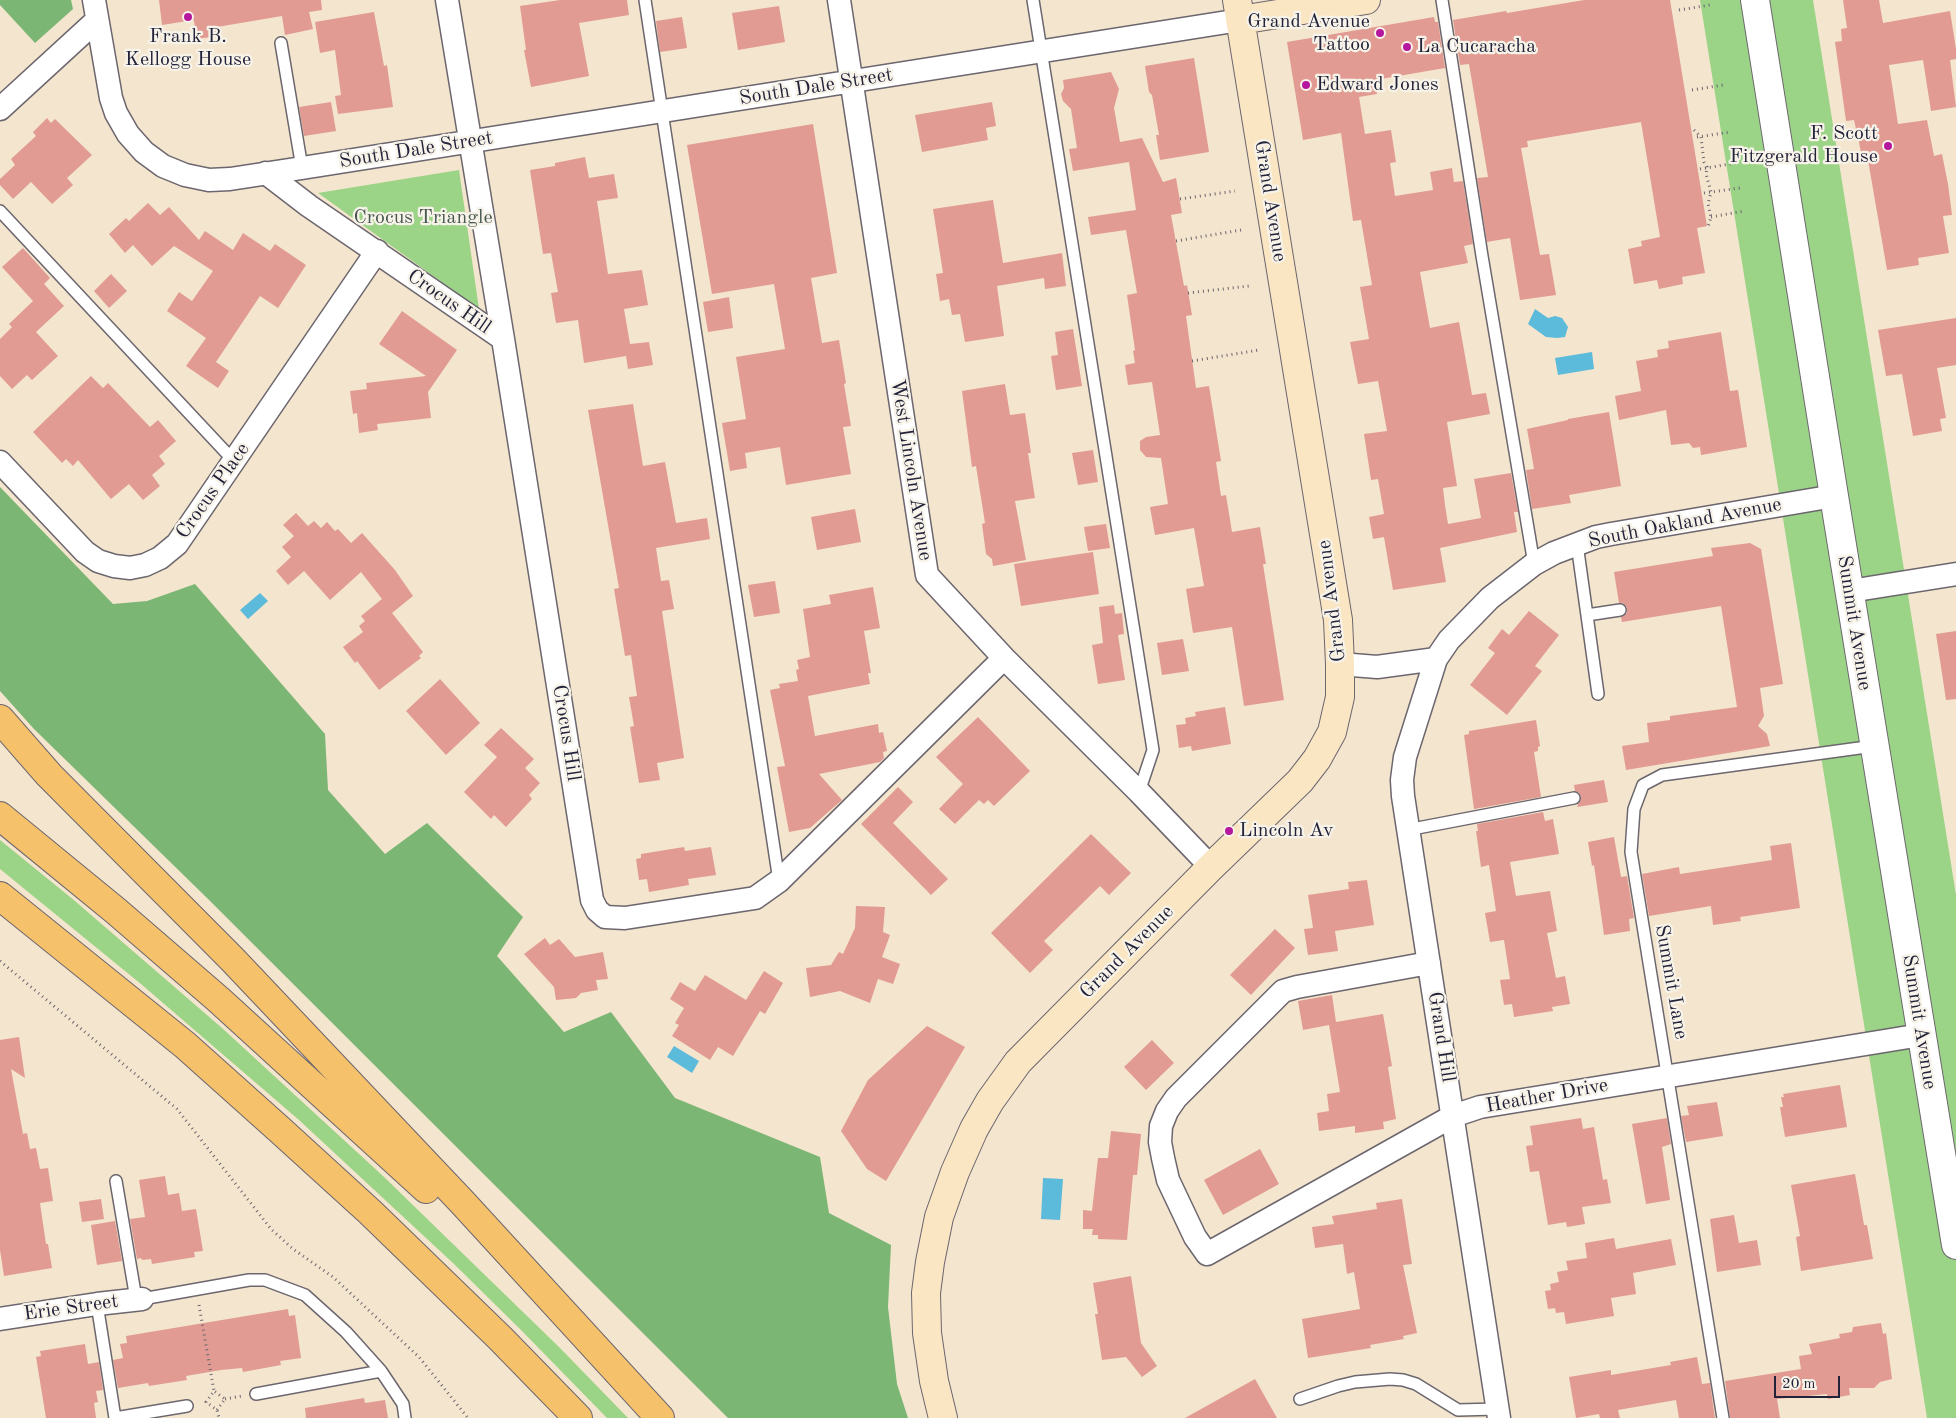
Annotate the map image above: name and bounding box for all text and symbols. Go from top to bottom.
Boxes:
place label: Grand Avenue Tattoo [1247,10,1370,57]
marker: Frank B. Kellogg House [182,11,194,23]
place label: Frank B. Kellogg House [125,25,251,72]
marker: Grand Avenue Tattoo [1374,27,1386,39]
place label: La Cucaracha [1417,35,1536,59]
marker: La Cucaracha [1401,41,1413,53]
street label: South Dale Street [737,63,895,111]
place label: Edward Jones [1316,73,1439,97]
marker: Edward Jones [1300,79,1312,91]
place label: F. Scott Fitzgerald House [1730,122,1878,169]
street label: South Dale Street [337,126,495,174]
street label: Grand Avenue [1249,138,1291,264]
marker: F. Scott Fitzgerald House [1882,140,1894,152]
park label: Crocus Triangle [353,206,493,230]
street label: Crocus Hill [402,264,496,340]
street label: West Lincoln Avenue [885,378,937,562]
street label: Crocus Place [171,438,255,544]
street label: South Oakland Avenue [1586,492,1784,554]
street label: Grand Avenue [1313,539,1351,663]
street label: Summit Avenue [1831,554,1877,692]
street label: Crocus Hill [547,683,585,783]
place label: Lincoln Av [1239,819,1334,843]
marker: Lincoln Av [1223,825,1235,837]
street label: Grand Avenue [1075,900,1179,1004]
street label: Summit Lane [1649,923,1693,1041]
street label: Summit Avenue [1896,953,1942,1091]
street label: Grand Hill [1422,990,1460,1084]
street label: Heather Drive [1484,1073,1610,1119]
street label: Erie Street [22,1289,120,1327]
scale bar [1776,1366,1842,1398]
text: 20 m [1782,1377,1816,1392]

